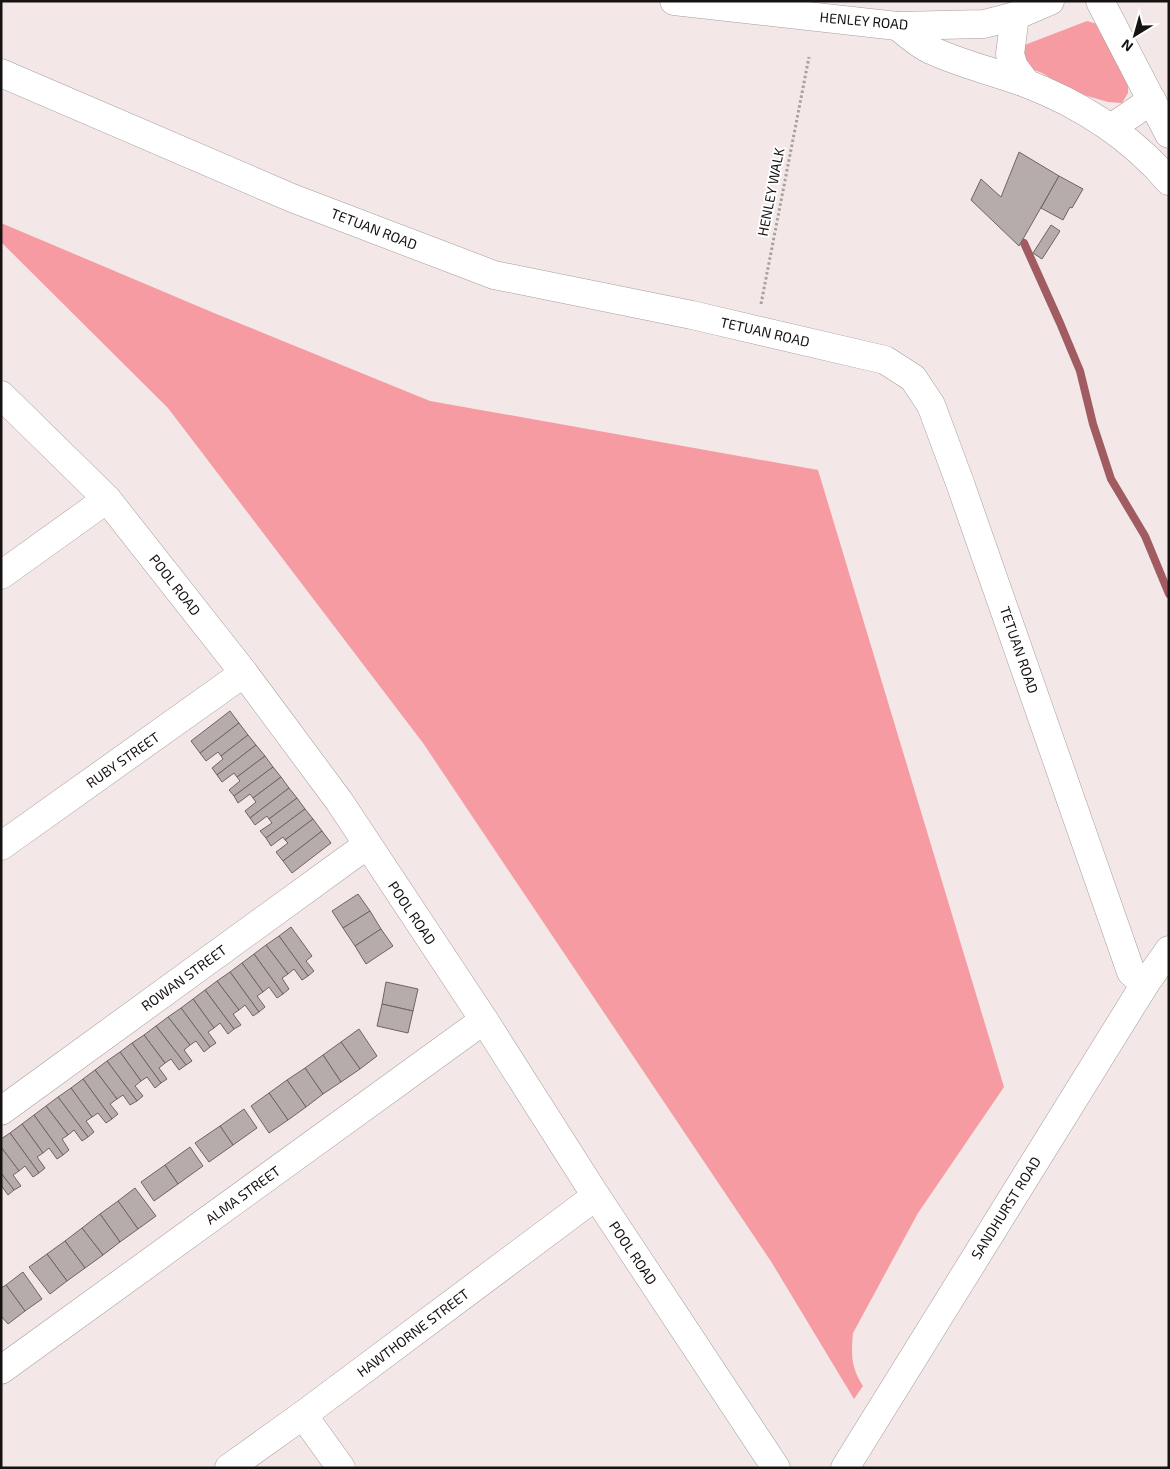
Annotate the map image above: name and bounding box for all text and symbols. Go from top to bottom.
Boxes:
street label: HENLEY ROAD [819,8,909,33]
north arrow [1110,10,1160,60]
text: N [1118,36,1136,56]
street label: HENLEY WALK [754,146,788,238]
street label: TETUAN ROAD [329,204,420,253]
street label: TETUAN ROAD [719,313,811,350]
street label: POOL ROAD [146,551,205,619]
street label: TETUAN ROAD [997,604,1042,696]
street label: RUBY STREET [83,728,163,791]
street label: POOL ROAD [385,878,440,948]
street label: ROWAN STREET [138,941,230,1014]
street label: SANDHURST ROAD [967,1153,1044,1262]
street label: ALMA STREET [202,1162,283,1227]
street label: POOL ROAD [606,1218,661,1288]
street label: HAWTHORNE STREET [353,1285,472,1380]

